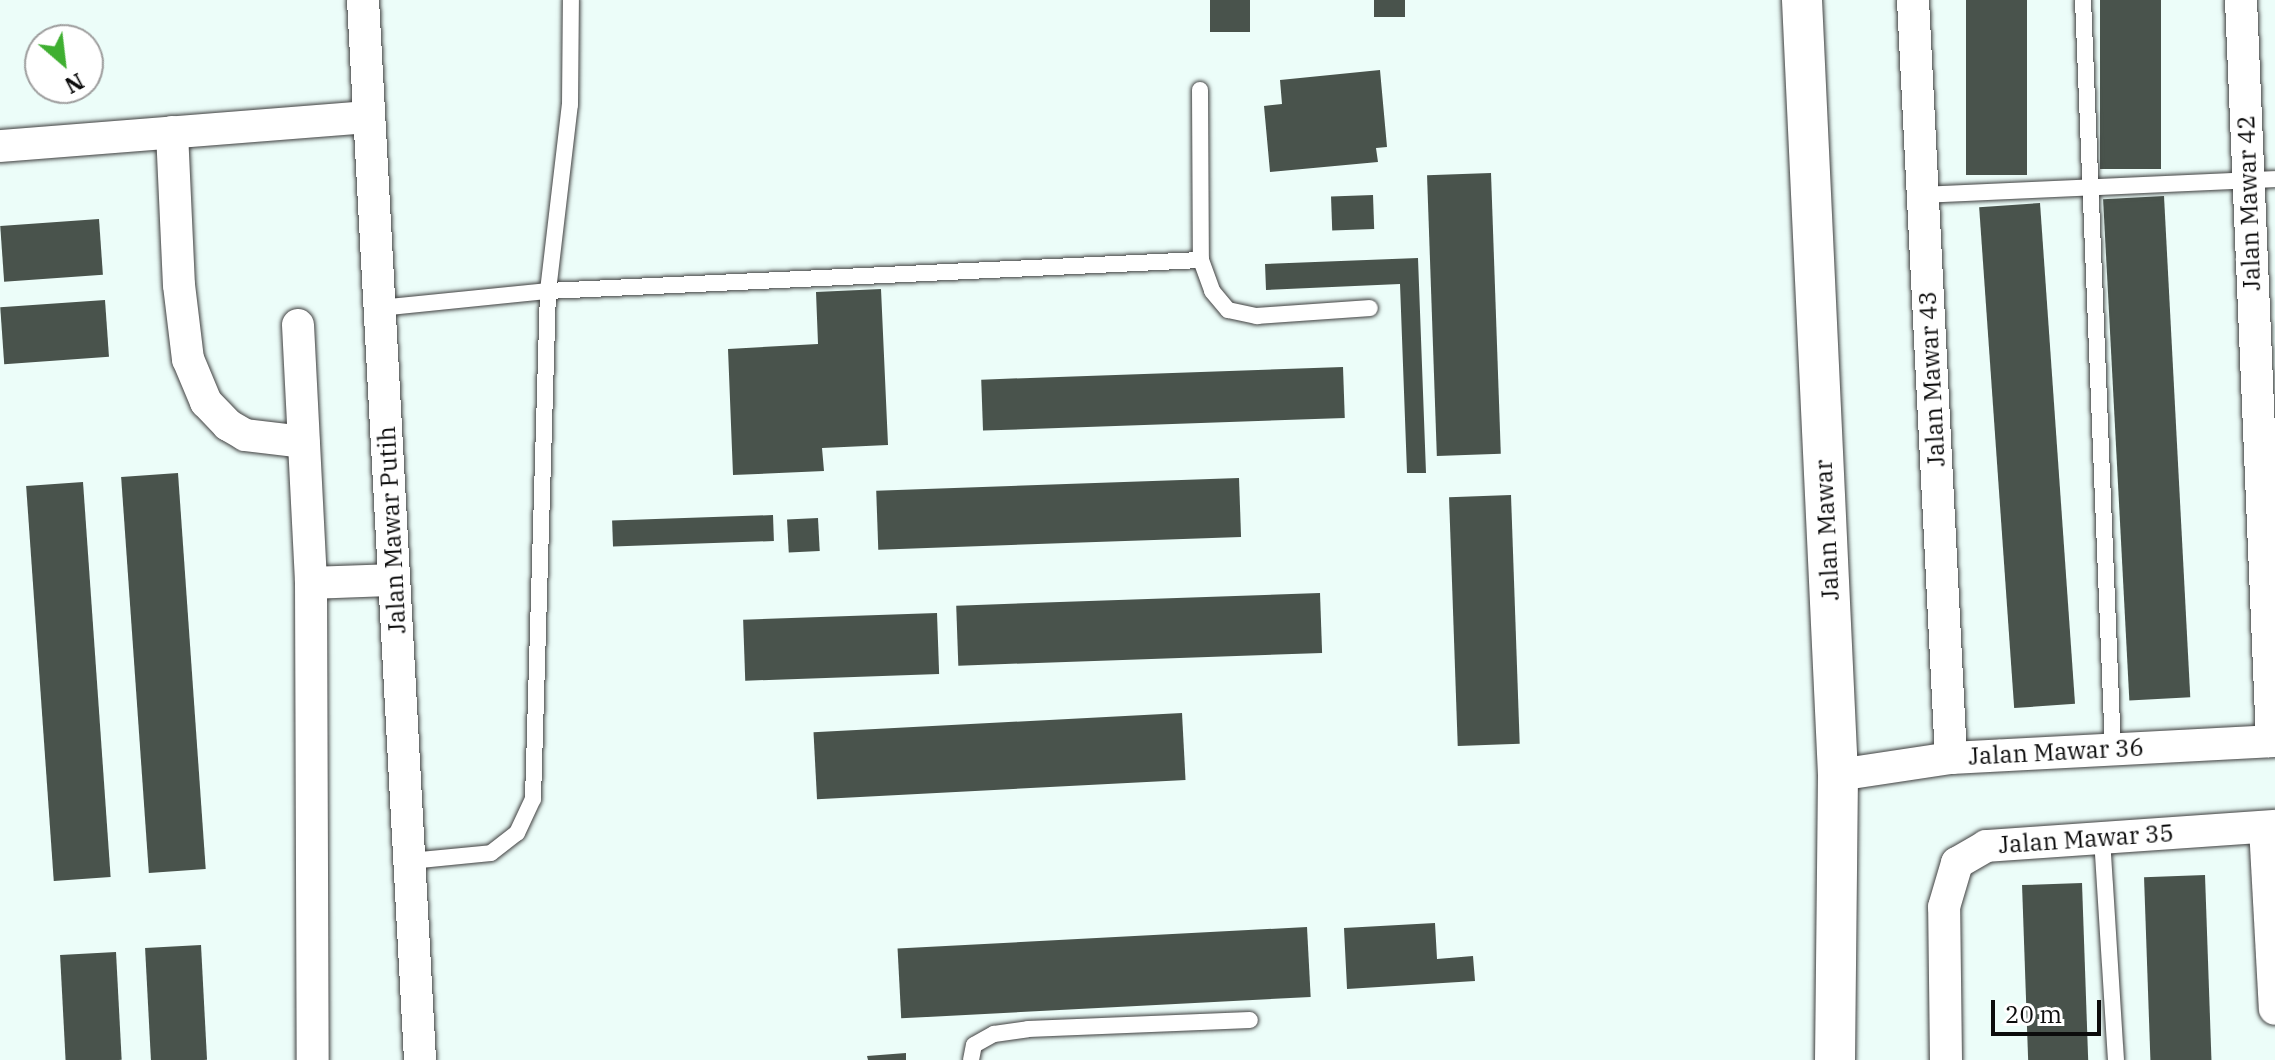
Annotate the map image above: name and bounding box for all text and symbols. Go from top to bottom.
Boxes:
north arrow [24,24,104,104]
text: N [60,67,89,101]
street label: Jalan Mawar 42 [2232,115,2266,291]
street label: Jalan Mawar 43 [1913,291,1951,467]
street label: Jalan Mawar Putih [372,426,412,634]
street label: Jalan Mawar [1809,459,1845,601]
street label: Jalan Mawar 36 [1968,733,2144,771]
street label: Jalan Mawar 35 [1997,819,2175,859]
scale bar [1995,984,2105,1034]
text: 20 m [2005,998,2062,1030]

